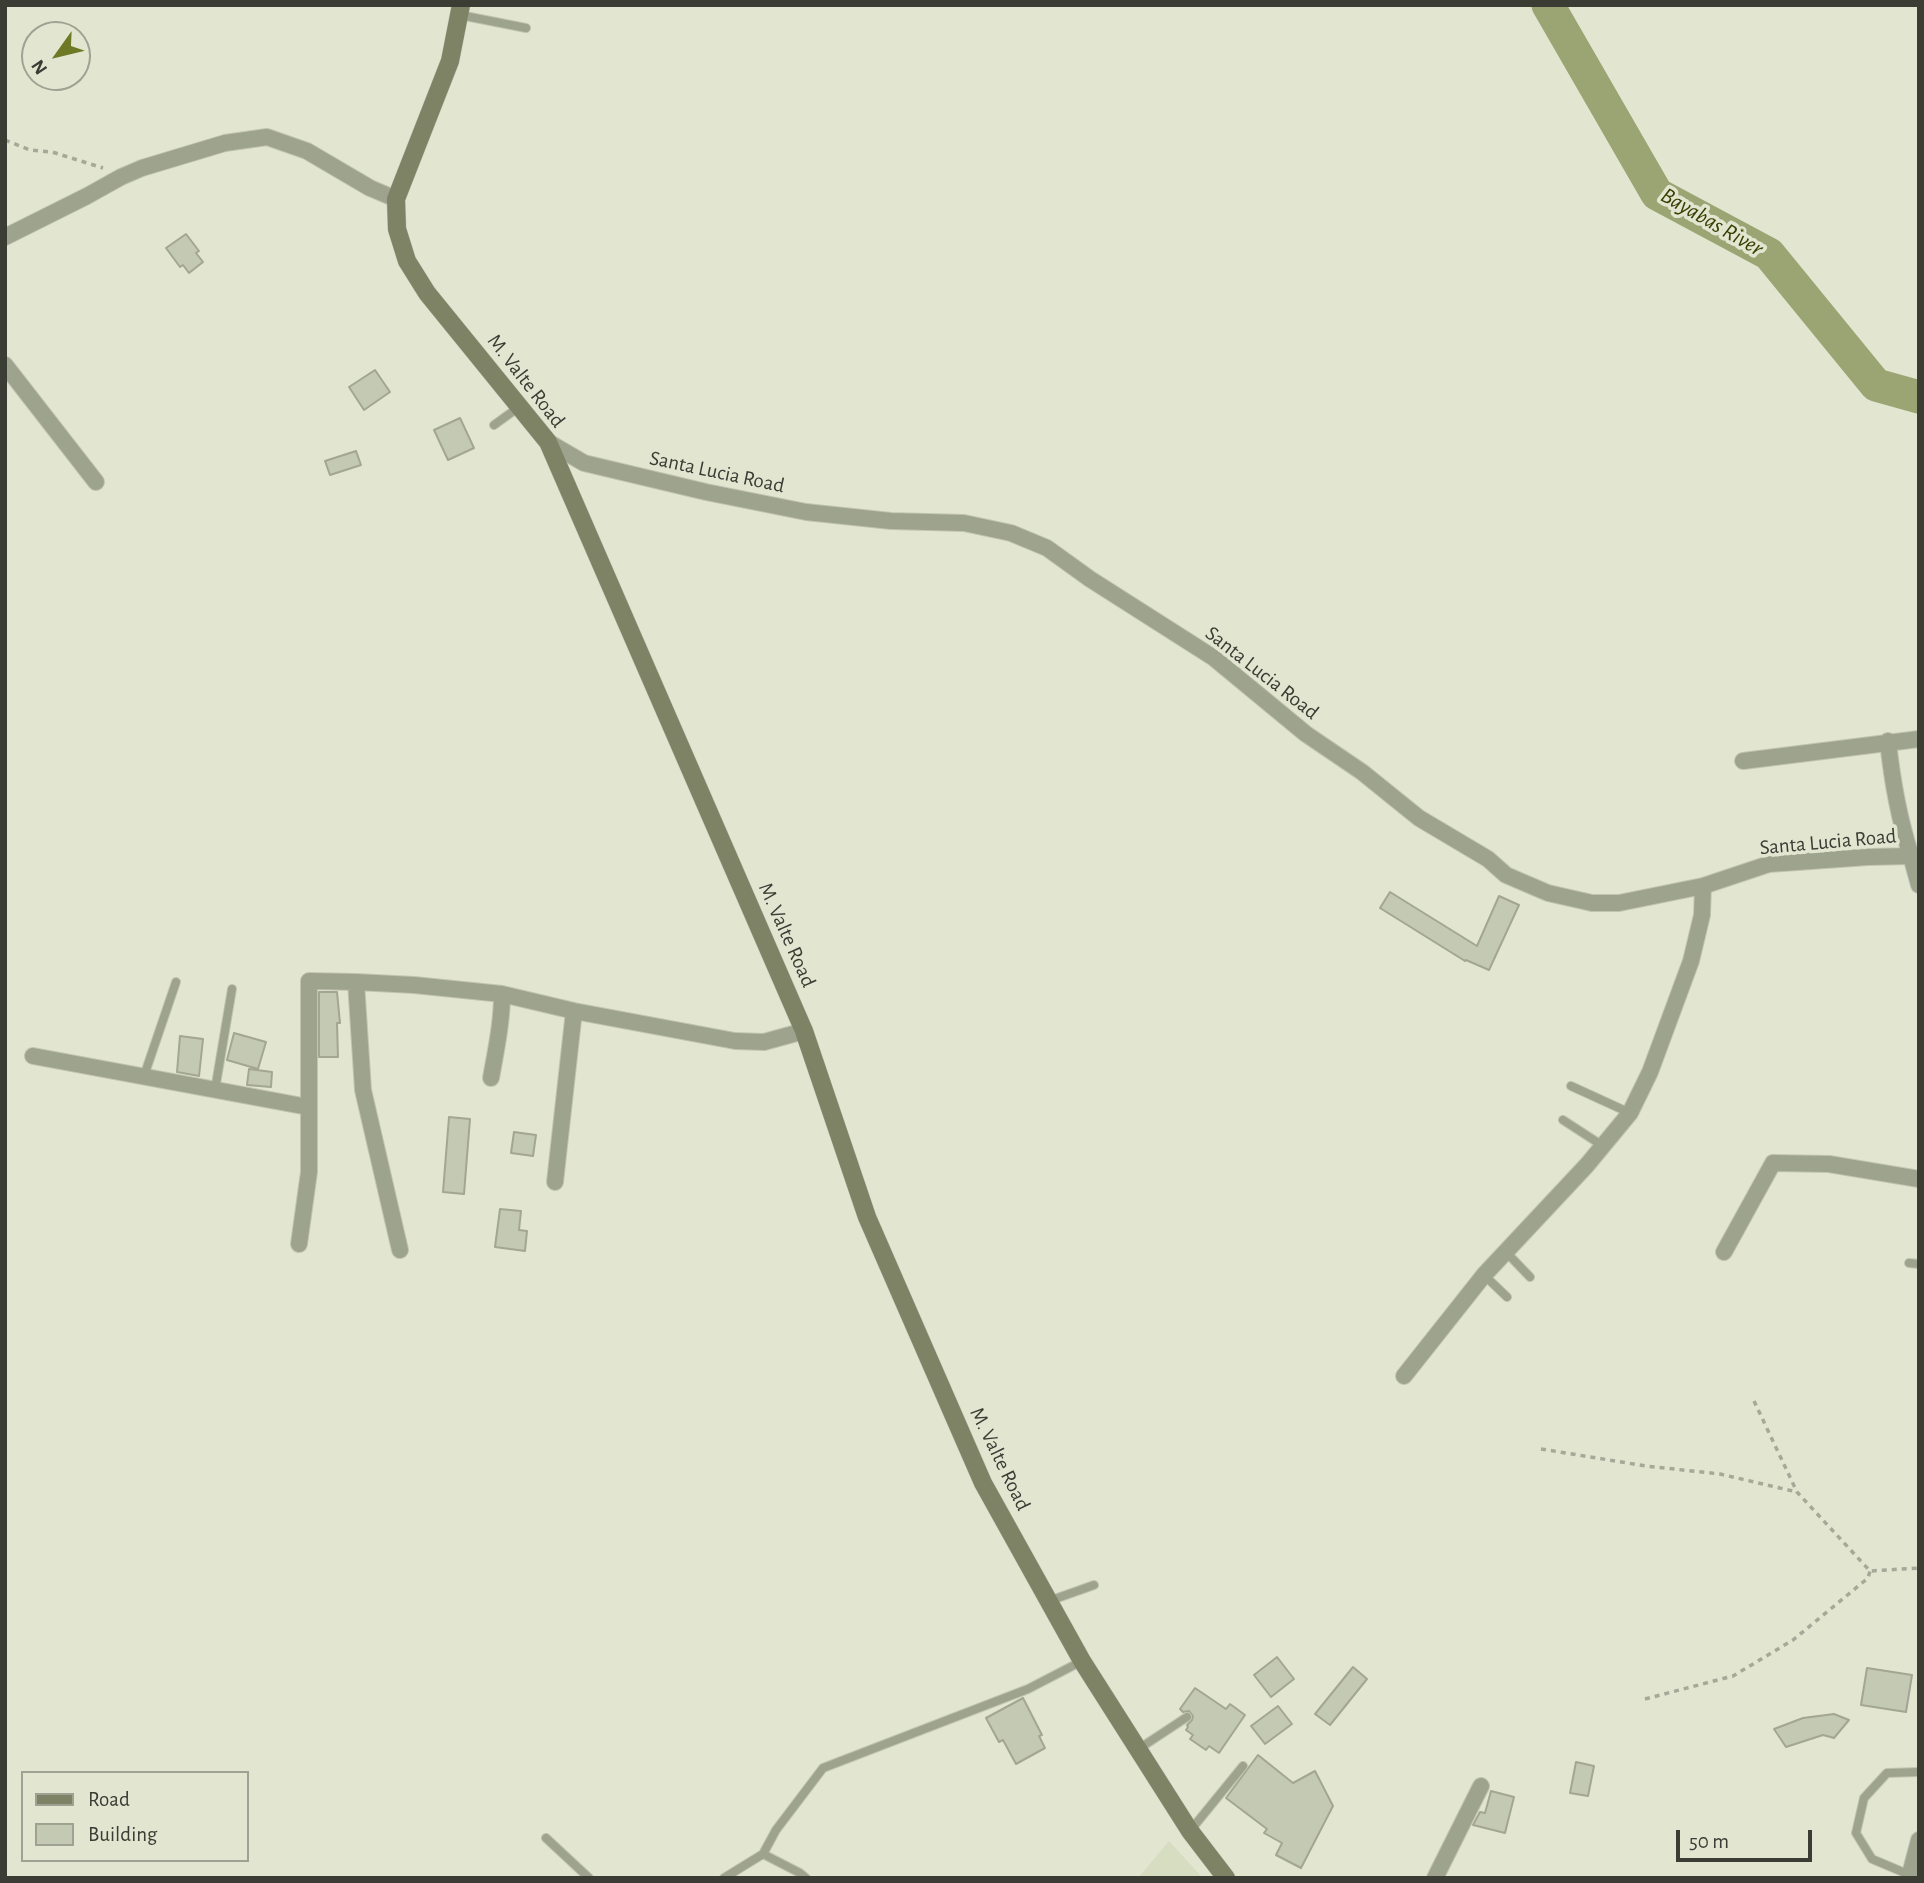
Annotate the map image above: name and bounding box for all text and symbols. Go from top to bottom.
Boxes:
north arrow [21,21,91,91]
text: N [28,56,51,78]
water label: Bayabas River [1656,182,1768,262]
street label: M. Valte Road [482,329,570,433]
street label: Santa Lucia Road [647,445,787,499]
street label: Santa Lucia Road [1200,621,1324,725]
street label: Santa Lucia Road [1759,823,1897,861]
street label: M. Valte Road [753,879,821,991]
street label: M. Valte Road [964,1403,1036,1515]
legend [21,1771,248,1862]
text: Road [88,1789,130,1810]
scale bar [1679,1816,1815,1860]
text: Building [88,1824,157,1845]
text: 50 m [1689,1831,1729,1852]

